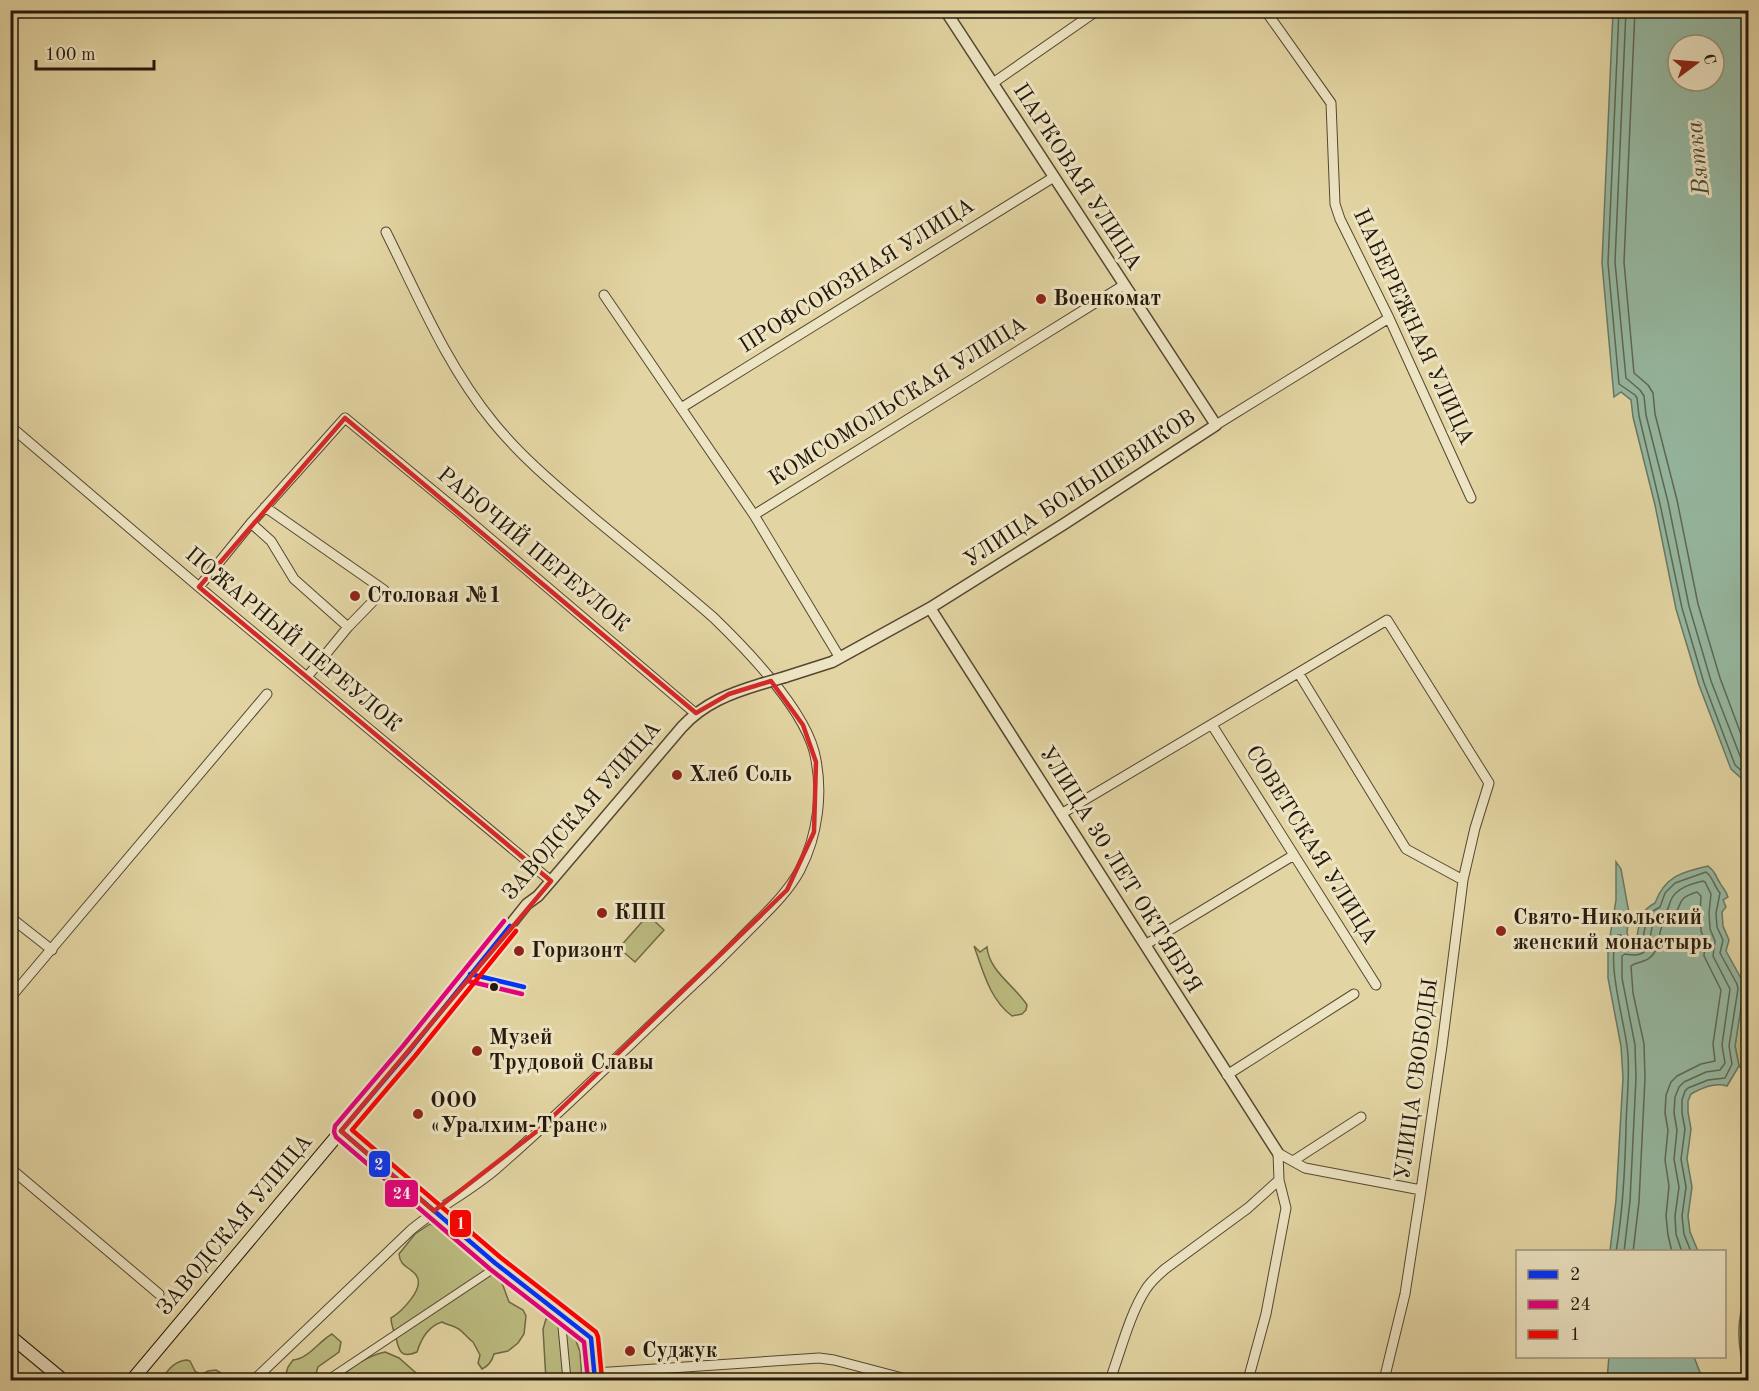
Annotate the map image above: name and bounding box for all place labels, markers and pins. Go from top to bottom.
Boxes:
place label: Военкомат [1053,288,1161,310]
marker: Военкомат [1034,292,1048,306]
place label: Столовая №1 [367,585,502,607]
marker: Столовая №1 [348,589,362,603]
place label: Хлеб Соль [689,764,792,786]
marker: Хлеб Соль [670,768,684,782]
place label: КПП [614,902,666,924]
marker: КПП [595,906,609,920]
place label: Свято-Никольский женский монастырь [1513,907,1712,954]
marker: Свято-Никольский женский монастырь [1494,924,1508,938]
place label: Горизонт [531,940,624,962]
marker: Горизонт [512,944,526,958]
unlabelled marker [488,981,500,993]
place label: Музей Трудовой Славы [489,1027,654,1074]
marker: Музей Трудовой Славы [470,1044,484,1058]
place label: ООО «Уралхим-Транс» [430,1090,609,1137]
marker: ООО «Уралхим-Транс» [411,1107,425,1121]
place label: Суджук [642,1340,718,1362]
marker: Суджук [623,1344,637,1358]

